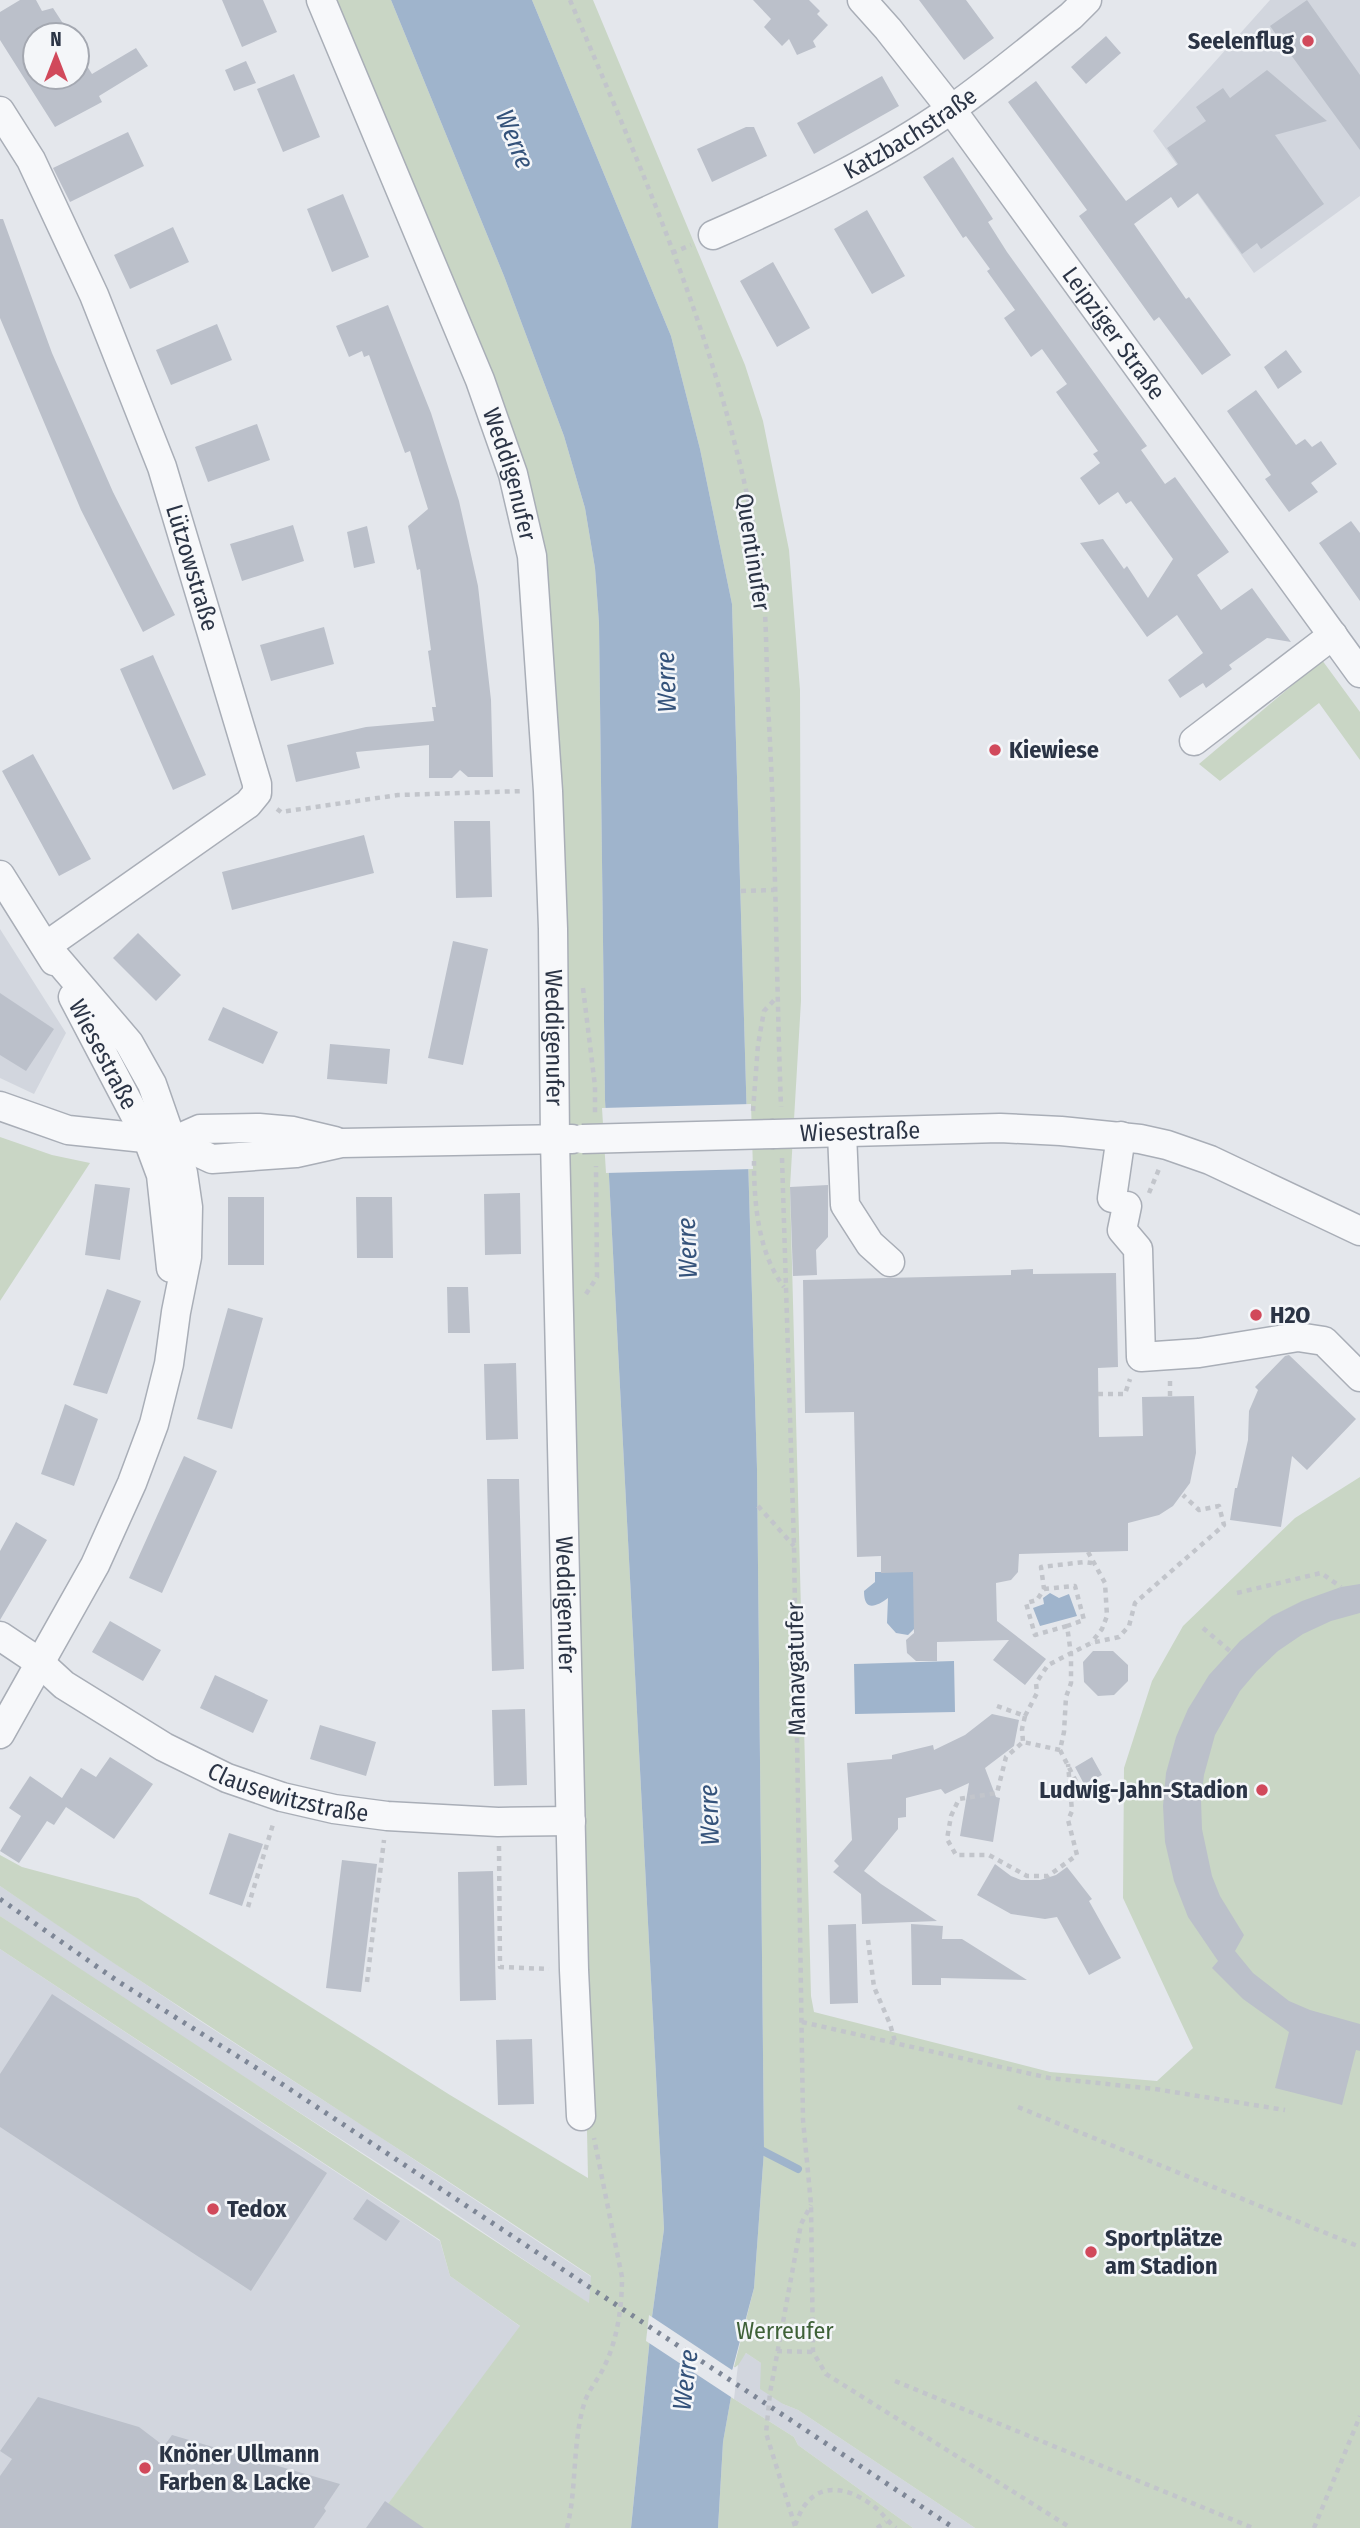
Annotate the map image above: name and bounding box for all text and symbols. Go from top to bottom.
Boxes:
north arrow [21,21,91,91]
place label: Seelenflug [1188,27,1294,55]
text: N [50,28,62,51]
marker: Seelenflug [1300,33,1316,49]
street label: Katzbachstraße [839,82,982,185]
water label: Werre [489,105,540,173]
street label: Leipziger Straße [1056,262,1171,405]
street label: Weddigenufer [477,404,542,544]
street label: Quentinufer [730,491,776,613]
street label: Lützowstraße [160,501,224,634]
water label: Werre [650,651,683,713]
place label: Kiewiese [1009,736,1099,764]
marker: Kiewiese [987,742,1003,758]
street label: Weddigenufer [539,969,569,1107]
street label: Wiesestraße [63,995,144,1114]
street label: Wiesestraße [800,1116,920,1147]
water label: Werre [671,1217,704,1279]
place label: H2O [1270,1301,1310,1329]
marker: H2O [1248,1307,1264,1323]
street label: Weddigenufer [550,1536,581,1674]
street label: Manavgatufer [781,1601,811,1736]
street label: Clausewitzstraße [203,1757,370,1827]
place label: Ludwig-Jahn-Stadion [1039,1776,1248,1804]
marker: Ludwig-Jahn-Stadion [1254,1782,1270,1798]
water label: Werre [693,1784,726,1846]
place label: Tedox [227,2195,287,2223]
marker: Tedox [205,2201,221,2217]
place label: Sportplätze am Stadion [1105,2224,1222,2280]
marker: Sportplätze am Stadion [1083,2244,1099,2260]
park label: Werreufer [736,2317,834,2345]
water label: Werre [666,2348,705,2412]
place label: Knöner Ullmann Farben & Lacke [159,2440,319,2496]
marker: Knöner Ullmann Farben & Lacke [137,2460,153,2476]

